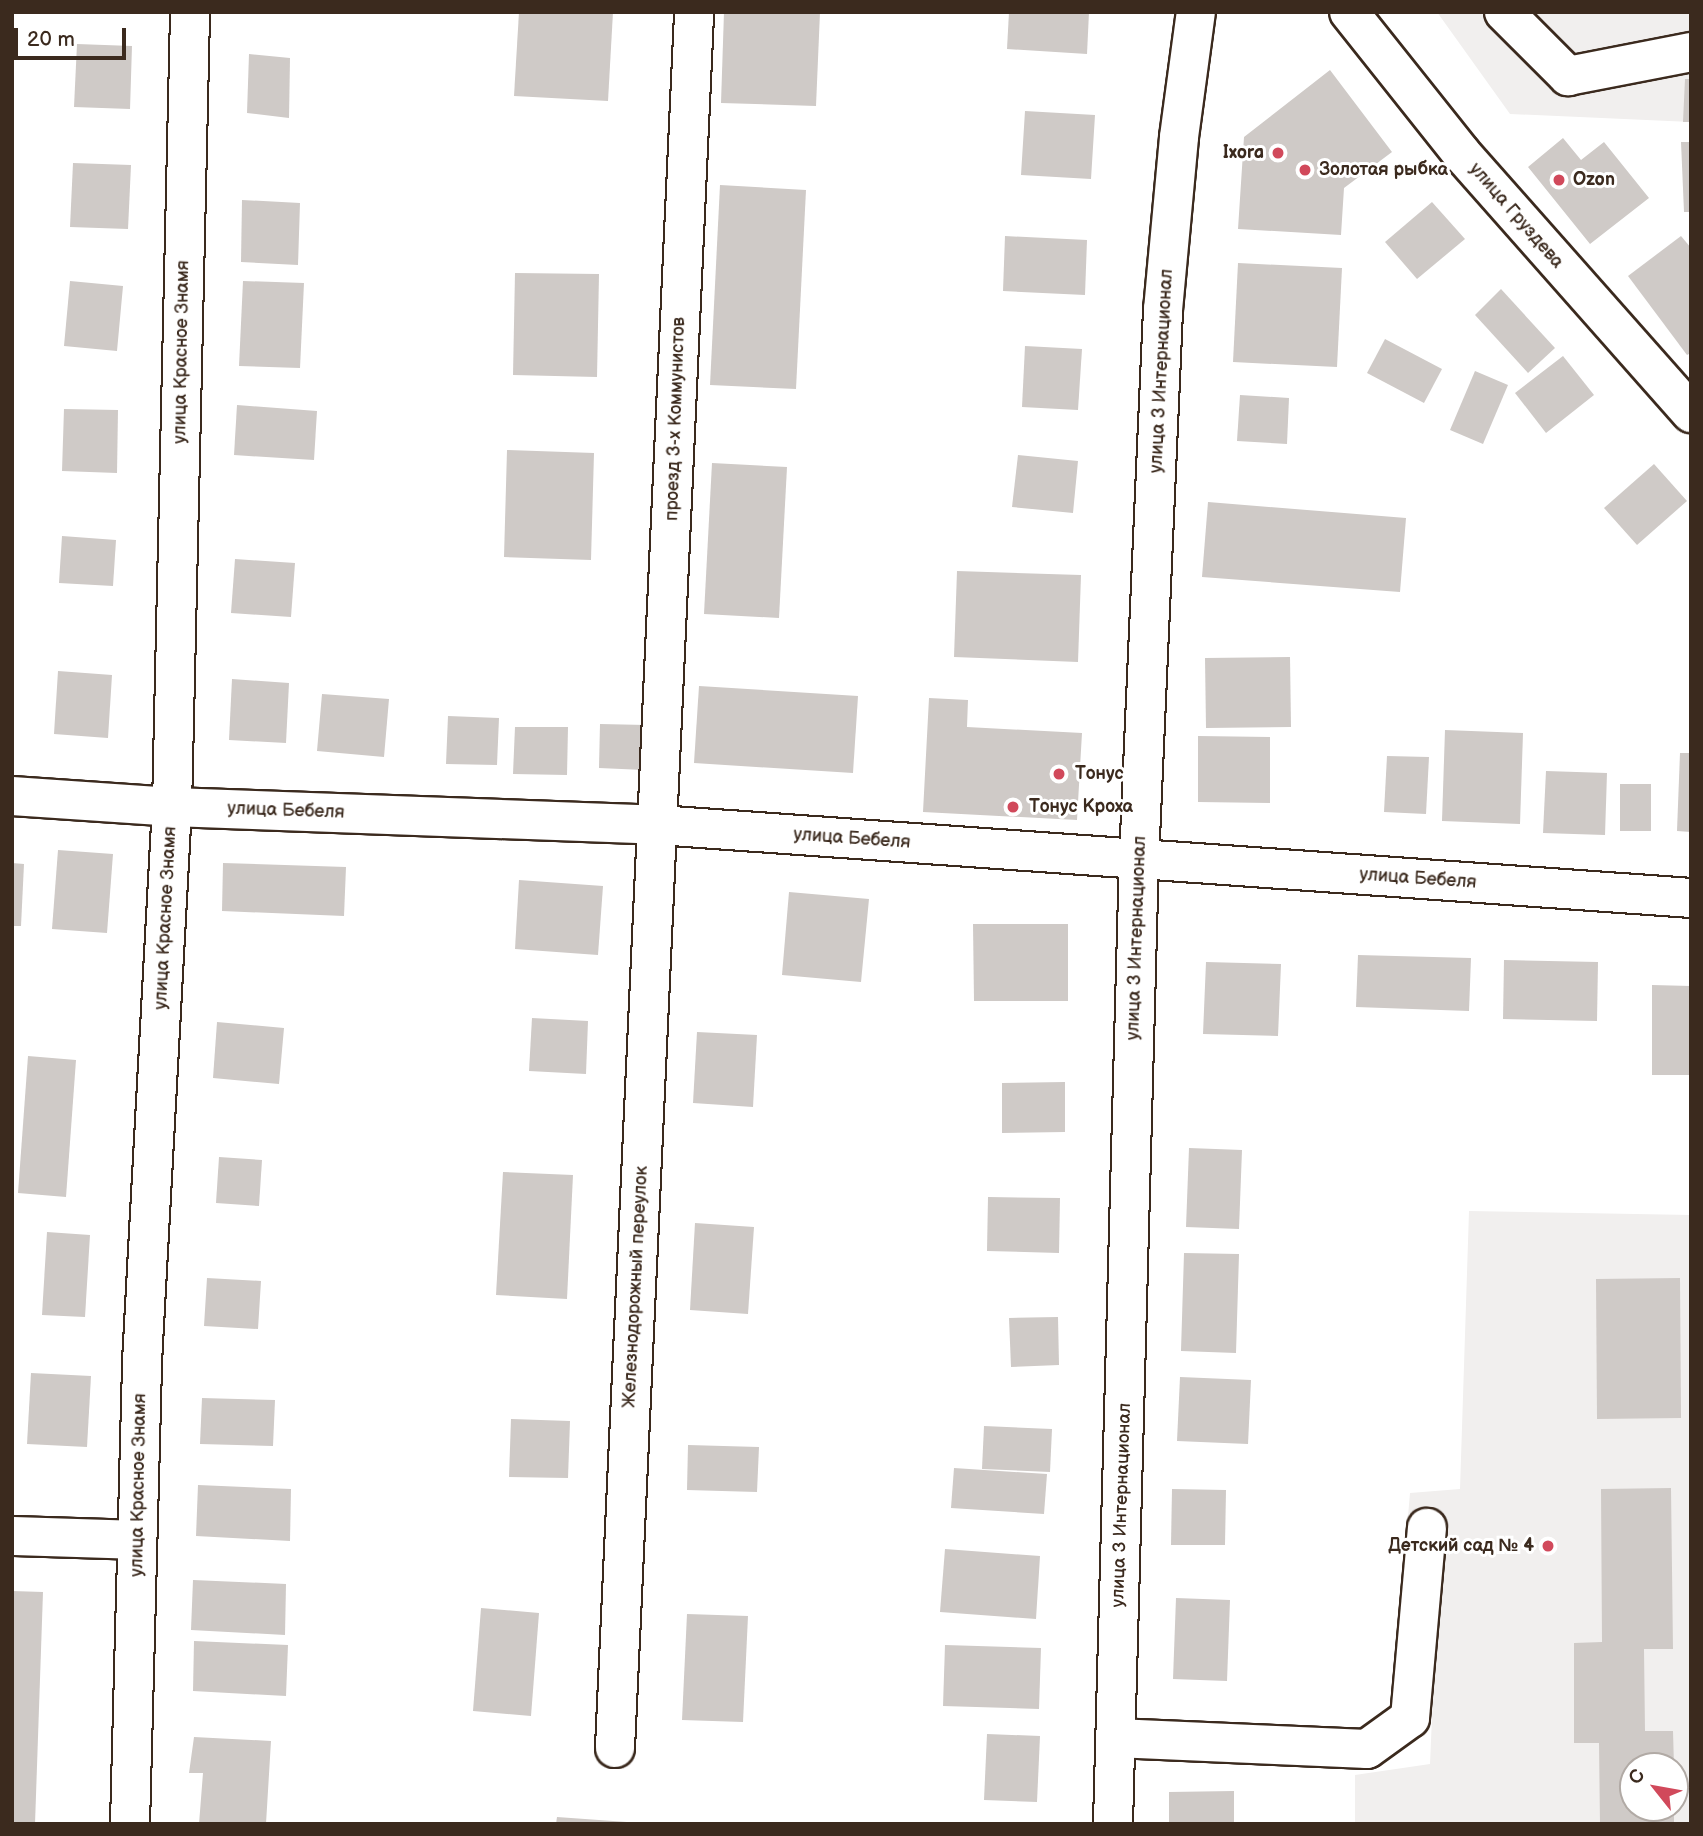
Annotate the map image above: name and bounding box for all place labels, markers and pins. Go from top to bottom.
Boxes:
place label: Ixora [1223,142,1264,164]
marker: Ixora [1270,145,1286,161]
place label: Золотая рыбка [1319,159,1448,181]
marker: Золотая рыбка [1297,162,1313,178]
place label: Ozon [1573,169,1615,191]
marker: Ozon [1551,172,1567,188]
place label: Тонус [1075,763,1124,785]
marker: Тонус [1049,764,1069,784]
place label: Тонус Кроха [1029,796,1133,818]
marker: Тонус Кроха [1003,797,1023,817]
place label: Детский сад № 4 [1388,1535,1534,1557]
marker: Детский сад № 4 [1540,1538,1556,1554]

